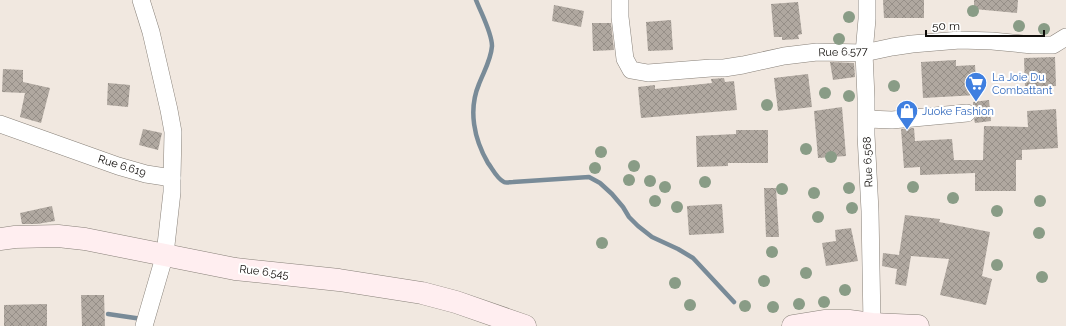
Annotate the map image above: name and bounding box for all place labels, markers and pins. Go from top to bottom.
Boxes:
supermarket icon: La Joie Du Combattant [963,70,989,103]
place label: La Joie Du Combattant [992,71,1053,97]
shop icon: Juoke Fashion [894,98,920,131]
place label: Juoke Fashion [922,105,994,118]

